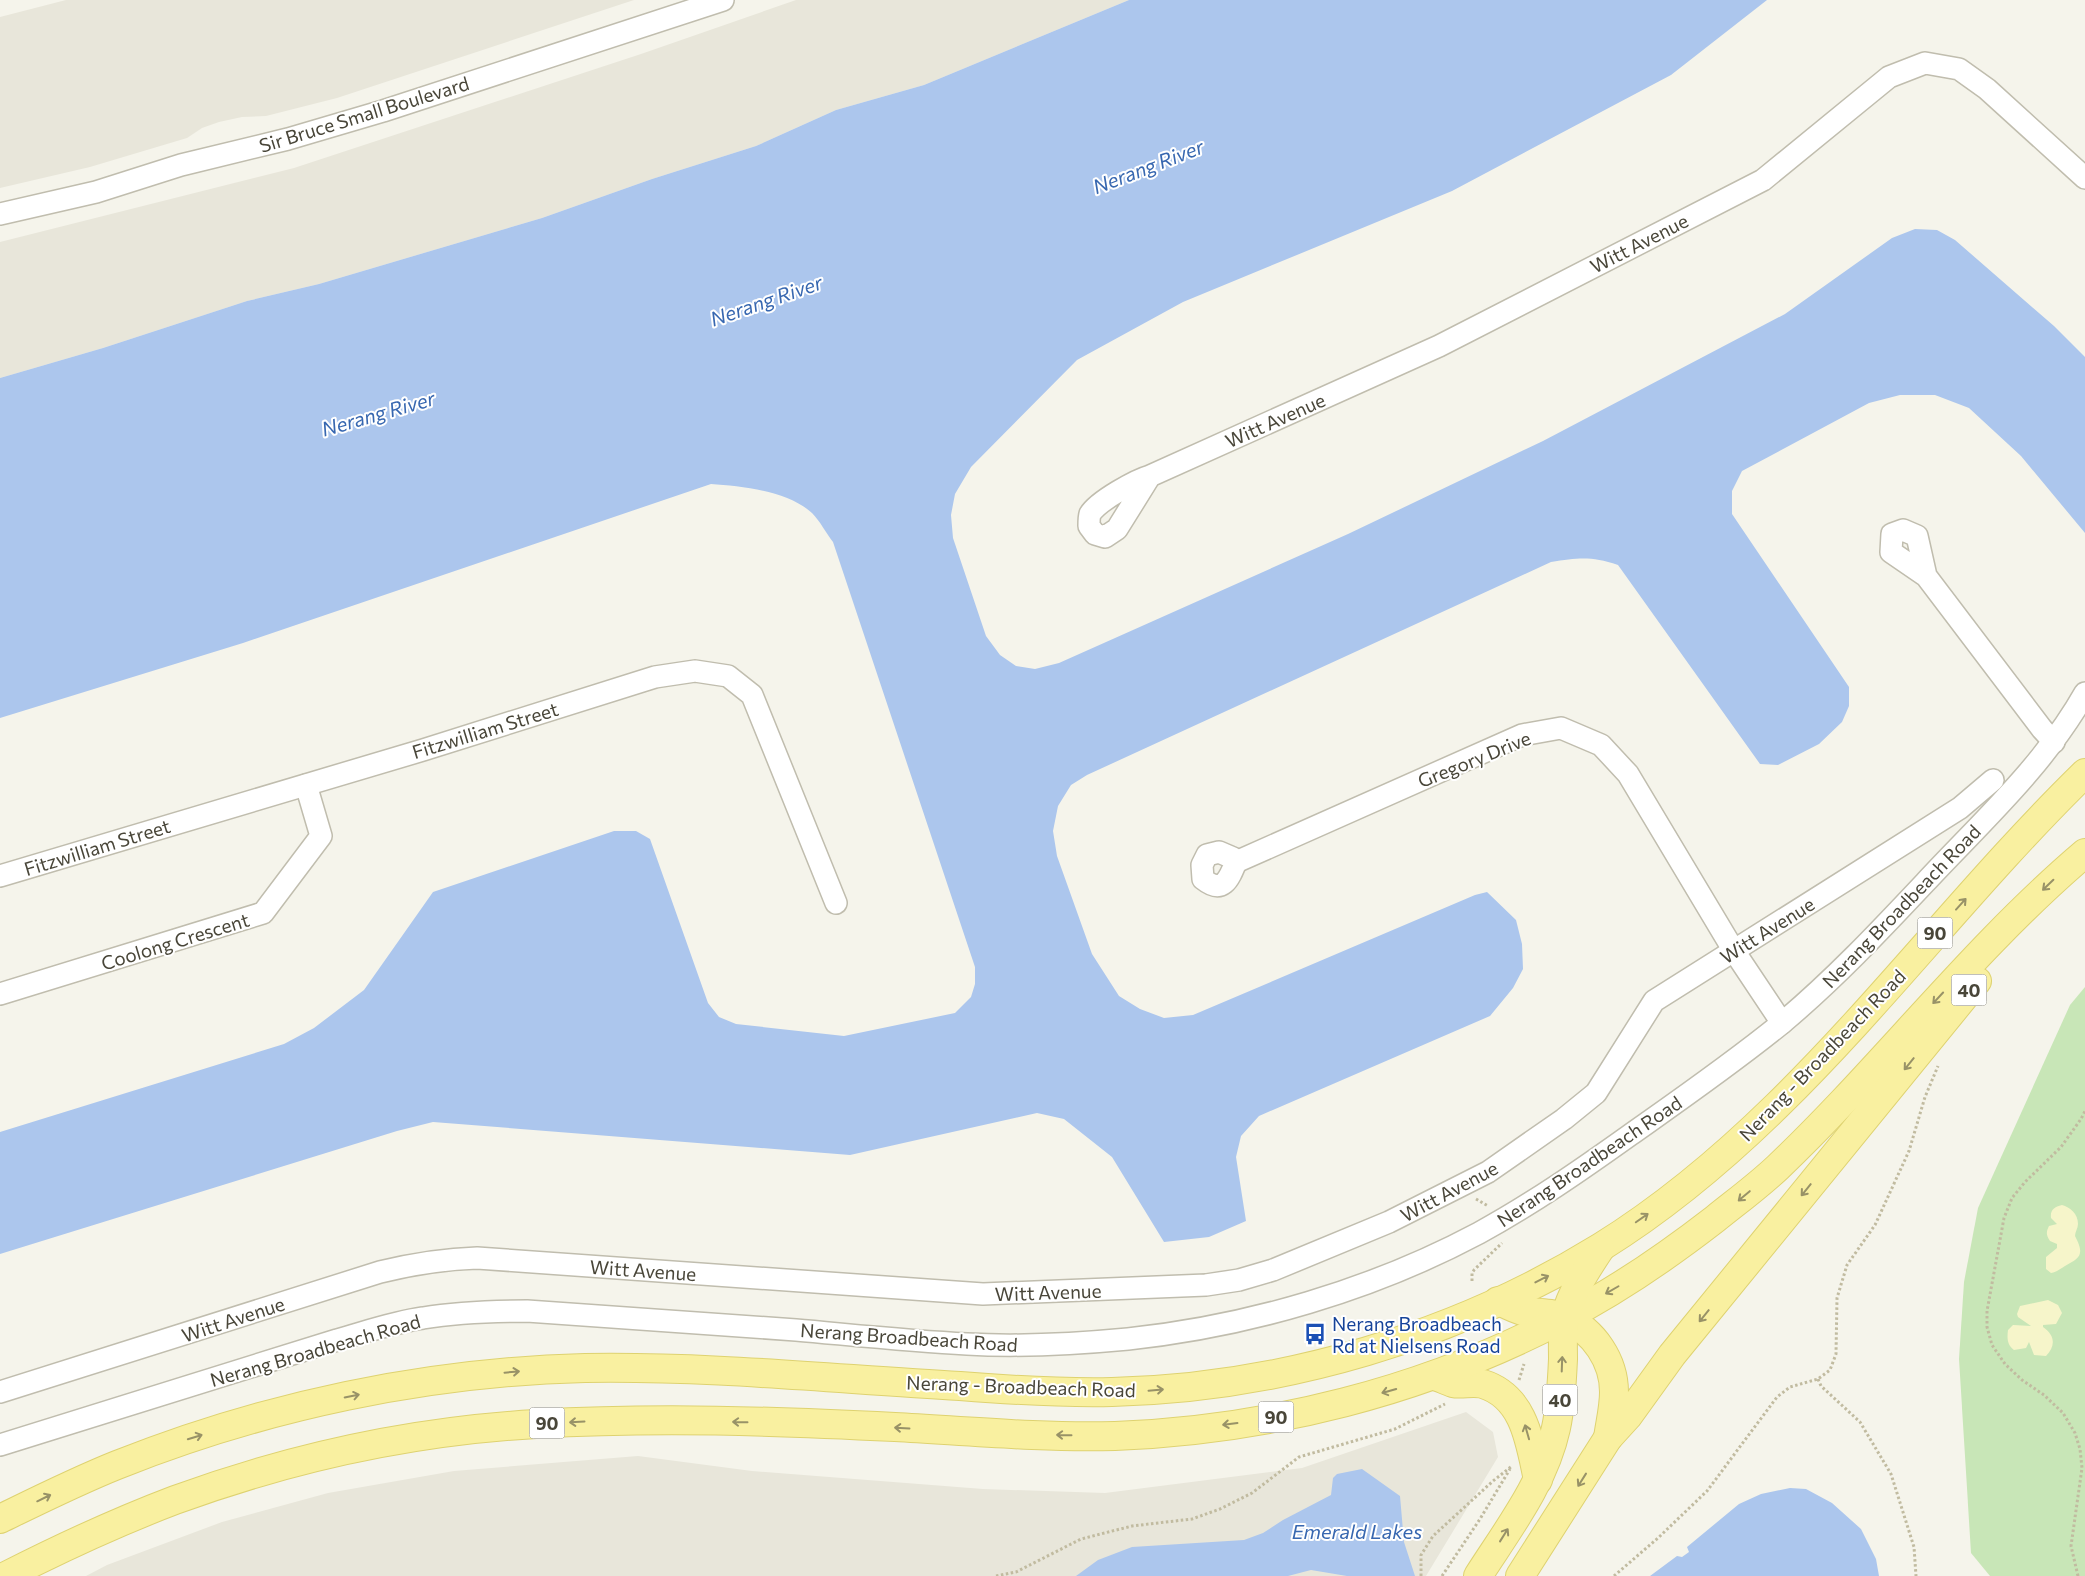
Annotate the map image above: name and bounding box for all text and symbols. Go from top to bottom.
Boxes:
street label: Sir Bruce Small Boulevard [256,71,472,157]
water label: Nerang River [1089,133,1208,198]
street label: Witt Avenue [1586,209,1692,277]
water label: Nerang River [707,269,826,330]
water label: Nerang River [318,385,439,441]
street label: Witt Avenue [1222,388,1328,452]
street label: Fitzwilliam Street [409,697,561,763]
street label: Gregory Drive [1414,726,1534,792]
street label: Fitzwilliam Street [21,814,173,880]
street label: Nerang Broadbeach Road [1817,820,1985,992]
one-way arrow [2042,879,2055,891]
street label: Witt Avenue [1716,892,1818,968]
one-way arrow [1955,898,1967,911]
street label: Coolong Crescent [98,907,252,974]
road number: 90 [1918,918,1952,948]
street label: Nerang - Broadbeach Road [1734,964,1910,1146]
road number: 40 [1952,974,1986,1006]
one-way arrow [1932,991,1944,1004]
one-way arrow [1903,1057,1914,1070]
street label: Nerang Broadbeach Road [1492,1091,1686,1231]
street label: Witt Avenue [1396,1156,1502,1226]
one-way arrow [1800,1183,1811,1196]
one-way arrow [1738,1191,1751,1202]
one-way arrow [1635,1213,1649,1223]
street label: Witt Avenue [589,1255,697,1285]
one-way arrow [1534,1274,1549,1283]
street label: Witt Avenue [994,1279,1102,1305]
one-way arrow [1605,1286,1619,1296]
street label: Witt Avenue [179,1292,287,1346]
street label: Nerang Broadbeach Road [207,1309,423,1391]
one-way arrow [1698,1309,1709,1322]
place label: Nerang Broadbeach Rd at Nielsens Road [1332,1312,1502,1357]
street label: Nerang Broadbeach Road [800,1318,1018,1356]
bus stop icon: Nerang Broadbeach Rd at Nielsens Road [1302,1321,1328,1347]
one-way arrow [1558,1357,1567,1373]
one-way arrow [504,1368,520,1377]
street label: Nerang - Broadbeach Road [906,1371,1136,1401]
road number: 40 [1542,1384,1578,1416]
one-way arrow [1148,1385,1164,1394]
one-way arrow [1381,1386,1397,1396]
one-way arrow [343,1390,359,1400]
road number: 90 [1258,1401,1294,1432]
road number: 90 [530,1408,564,1439]
one-way arrow [569,1417,585,1426]
one-way arrow [732,1417,748,1426]
one-way arrow [1222,1419,1238,1429]
one-way arrow [894,1423,910,1432]
one-way arrow [1521,1424,1531,1440]
one-way arrow [1057,1430,1073,1440]
one-way arrow [186,1432,202,1442]
one-way arrow [1576,1472,1586,1486]
one-way arrow [36,1493,51,1502]
water label: Emerald Lakes [1292,1519,1422,1543]
one-way arrow [1499,1528,1509,1542]

